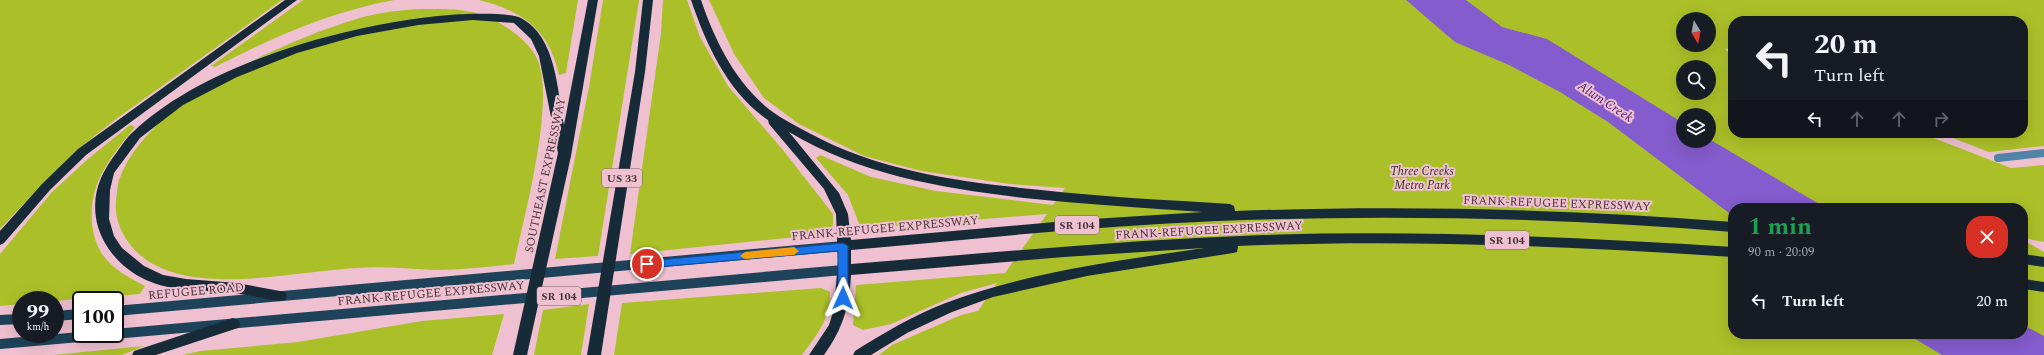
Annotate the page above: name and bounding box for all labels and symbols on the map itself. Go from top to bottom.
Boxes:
north arrow [1676,12,1716,52]
water label: Alum Creek [1573,76,1637,127]
street label: SOUTHEAST EXPRESSWAY [520,95,571,255]
park label: Three Creeks Metro Park [1390,162,1455,195]
road number: US 33 [602,169,642,187]
street label: FRANK-REFUGEE EXPRESSWAY [1463,191,1652,216]
street label: FRANK-REFUGEE EXPRESSWAY [791,211,980,246]
road number: SR 104 [1055,216,1099,234]
street label: FRANK-REFUGEE EXPRESSWAY [1115,216,1304,245]
road number: SR 104 [1485,231,1529,249]
pin [630,247,664,281]
street label: FRANK-REFUGEE EXPRESSWAY [337,276,526,311]
position arrow [822,277,864,319]
street label: REFUGEE ROAD [147,278,245,305]
road number: SR 104 [537,287,581,305]
speed limit sign: 100 [72,291,124,343]

